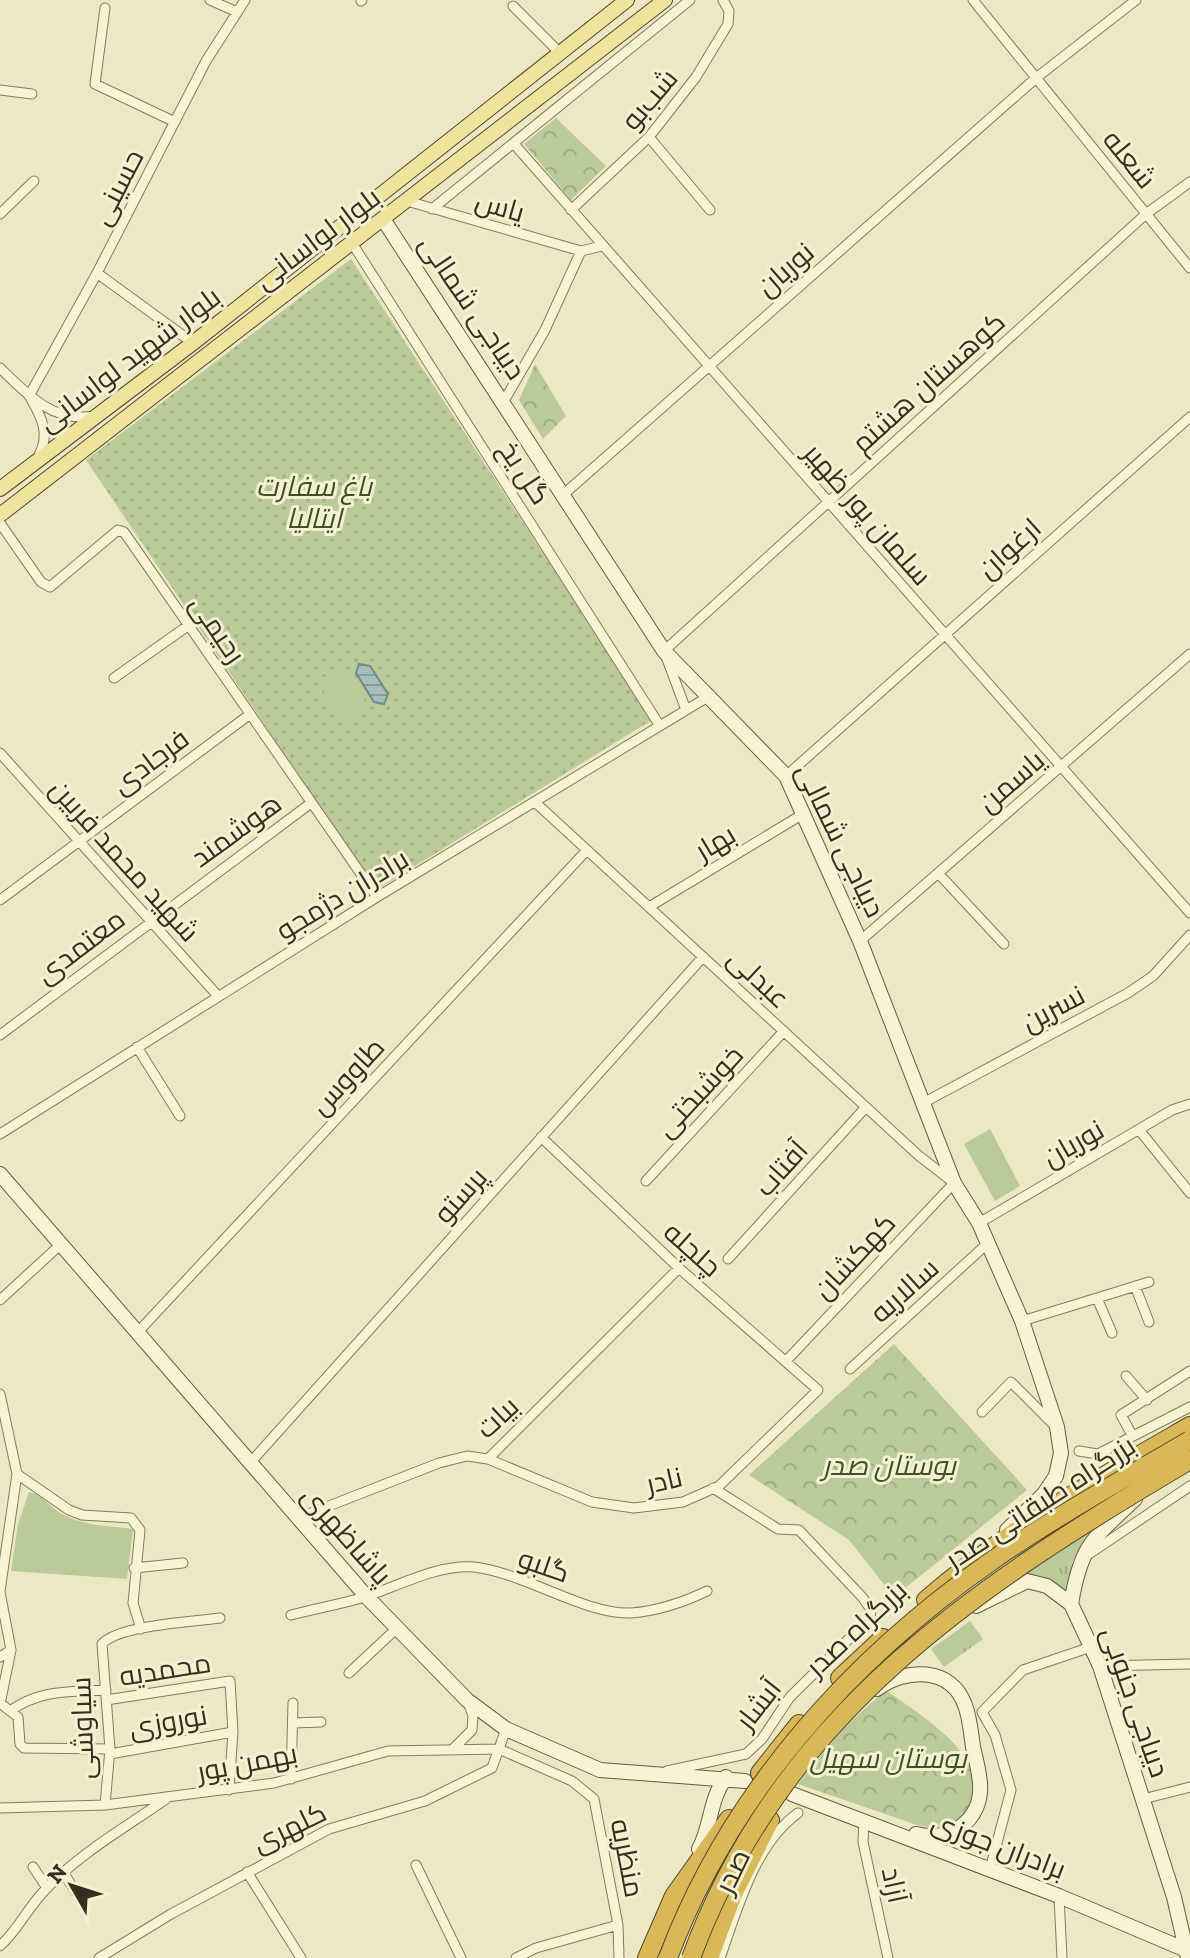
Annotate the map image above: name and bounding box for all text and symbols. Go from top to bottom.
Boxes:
street label: شب‌بو [614,62,684,137]
street label: شعله [1096,123,1163,195]
street label: حسینی [84,144,150,231]
street label: بلوار لواسانی [248,181,387,296]
street label: یاس [471,184,529,229]
street label: دیباجی شمالی [412,229,533,386]
street label: نوریان [750,235,821,303]
street label: بلوار شهید لواسانی [32,280,227,439]
street label: کوهستان هشتم [845,305,1014,462]
street label: گل یخ [490,434,557,512]
street label: سلمان پور ظهیر [794,435,938,593]
park label: باغ سفارت ایتالیا [256,470,374,535]
street label: ارغوان [971,511,1048,585]
street label: رحیمی [183,589,252,670]
street label: فرجادی [105,722,195,801]
street label: یاسمن [971,743,1052,819]
street label: دیباجی شمالی [789,758,892,922]
street label: شهید محمد فربین [43,772,206,948]
street label: هوشمند [185,787,288,874]
street label: بهار [687,818,742,868]
street label: برادران دژمجو [270,842,415,947]
street label: معتمدی [29,902,131,991]
street label: عبدلی [721,942,796,1015]
street label: نسرین [1016,978,1090,1039]
street label: طاووس [303,1031,391,1122]
street label: خوشبختی [649,1039,750,1144]
street label: نوریان [1037,1113,1110,1174]
street label: آفتاب [748,1133,815,1203]
street label: پرستو [427,1160,496,1231]
street label: کهکشان [806,1207,902,1306]
street label: چلچله [656,1215,728,1285]
street label: سالاریه [863,1251,945,1330]
street label: بیات [469,1390,525,1445]
street label: بزرگراه طبقاتی صدر [937,1429,1141,1577]
park label: بوستان صدر [819,1449,957,1482]
street label: نادر [641,1460,686,1501]
street label: پاشاظهری [293,1479,399,1593]
street label: گلبو [514,1541,574,1590]
street label: بزرگراه صدر [798,1573,914,1685]
street label: دیباجی جنوبی [1094,1623,1177,1781]
street label: محمدیه [117,1646,213,1693]
street label: آبشار [727,1672,789,1738]
street label: سیاوشی [64,1676,101,1780]
street label: نوروزی [126,1698,210,1745]
street label: بهمن پور [192,1737,301,1791]
park label: بوستان سهیل [809,1742,968,1775]
street label: کلهری [247,1796,332,1859]
street label: برادران جوزی [927,1805,1071,1886]
street label: منظریه [604,1816,651,1900]
street label: صدر [707,1844,757,1901]
north arrow [32,1846,112,1926]
text: N [41,1859,73,1889]
street label: آزاد [875,1864,914,1907]

